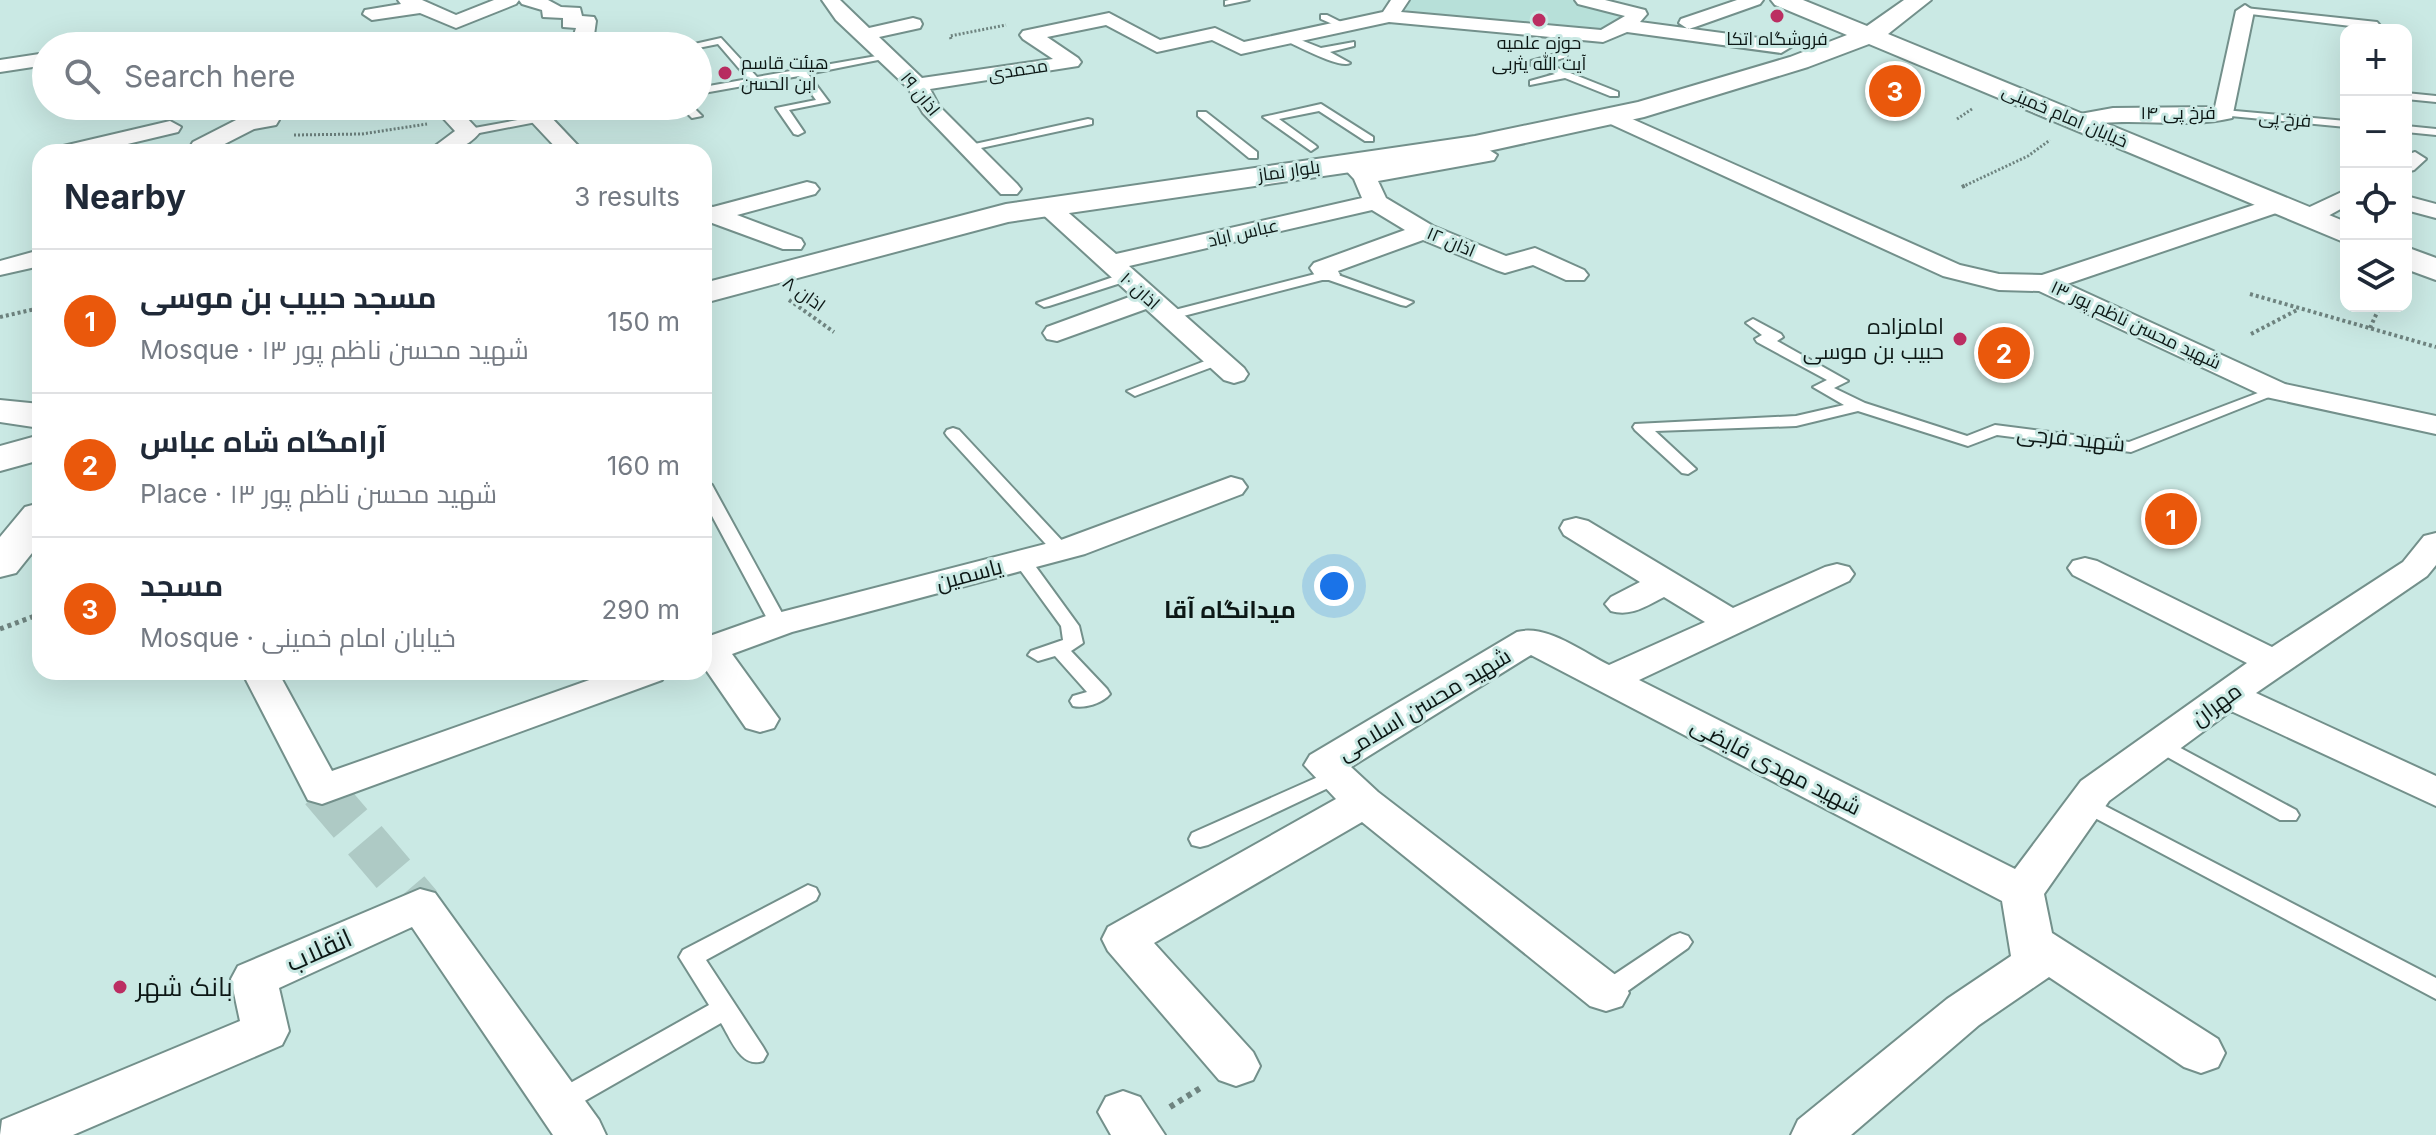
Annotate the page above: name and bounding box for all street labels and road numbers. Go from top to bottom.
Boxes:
street label: محمدی [986,54,1050,86]
street label: اذان ۱۹ [896,68,944,120]
street label: خیابان امام خمینی [1998,80,2131,153]
street label: فرخ پی ۱۴ [2140,102,2216,125]
street label: فرخ پی [2258,106,2312,133]
street label: بلوار نماز [1256,156,1321,186]
street label: عباس اباد [1206,214,1280,252]
street label: اذان ۱۲ [1423,222,1479,262]
street label: اذان ۱۰ [1116,268,1164,314]
street label: اذان ۸ [779,272,829,316]
street label: شهید محسن ناظم پور ۱۳ [2047,276,2225,375]
street label: شهید فرجی [2015,419,2126,458]
street label: یاسمین [933,553,1005,596]
street label: شهید محسن اسلامی [1333,642,1516,767]
street label: مهران [2186,677,2247,732]
street label: شهید مهدی فایضی [1686,712,1865,821]
street label: انقلاب [281,921,356,978]

